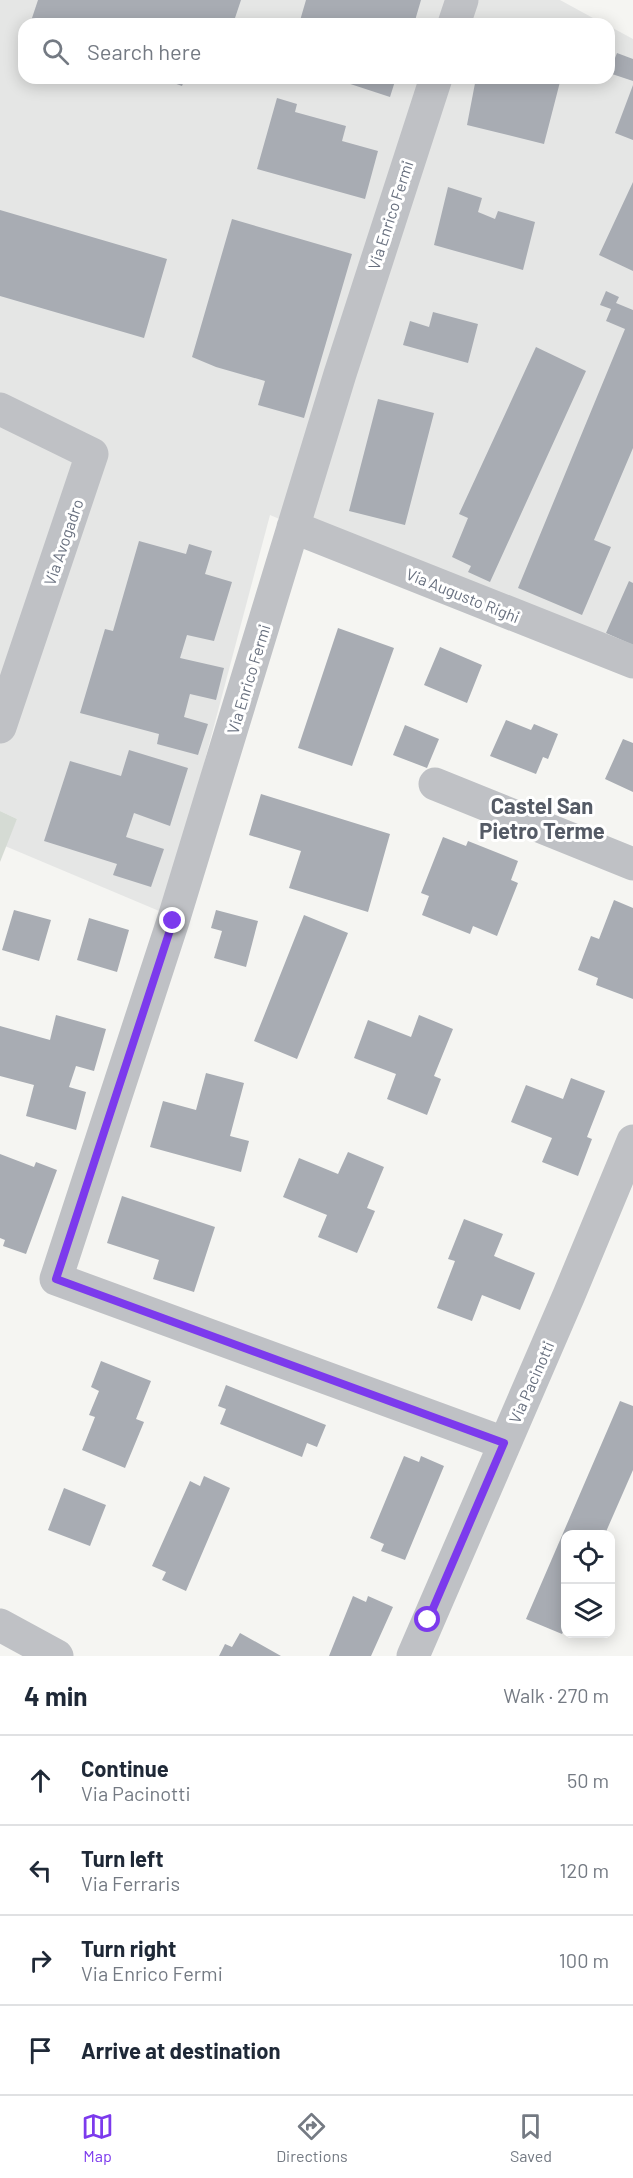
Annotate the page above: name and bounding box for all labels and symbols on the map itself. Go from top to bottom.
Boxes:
street label: Via Enrico Fermi [363,158,417,272]
street label: Via Avogadro [39,496,87,588]
street label: Via Augusto Righi [404,564,522,626]
street label: Via Enrico Fermi [222,622,274,736]
district label: Castel San Pietro Terme [479,792,605,843]
route end [159,907,185,933]
street label: Via Pacinotti [504,1338,558,1426]
route start [414,1606,440,1632]

